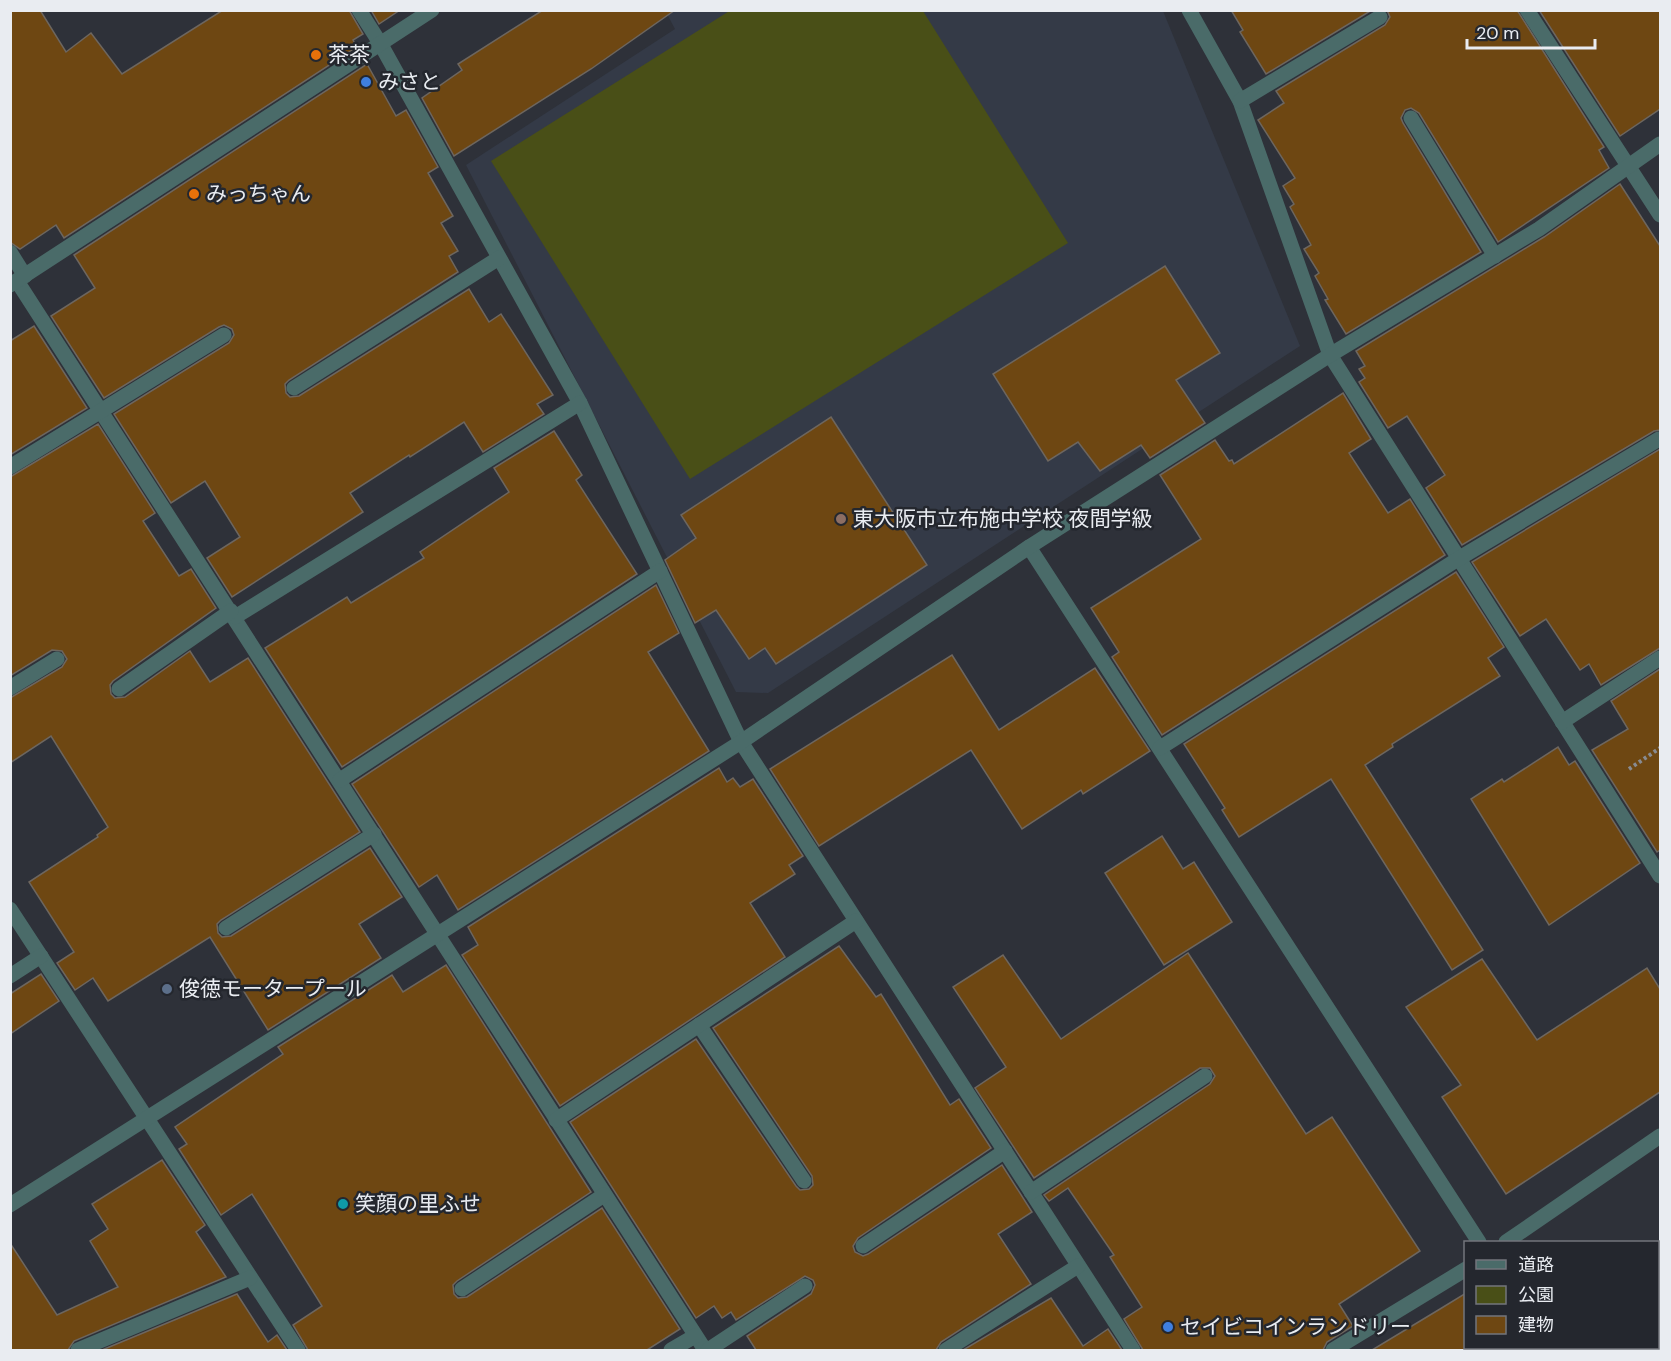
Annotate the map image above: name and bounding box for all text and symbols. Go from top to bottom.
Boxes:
scale bar [1467,12,1594,50]
text: 20 m [1476,21,1519,45]
place label: 茶茶 [328,41,370,69]
marker: 茶茶 [309,48,323,62]
place label: みさと [378,68,441,96]
marker: みさと [359,75,373,89]
place label: みっちゃん [206,180,311,208]
marker: みっちゃん [187,187,201,201]
place label: 東大阪市立布施中学校 夜間学級 [853,505,1153,533]
marker: 東大阪市立布施中学校 夜間学級 [834,512,848,526]
place label: 俊徳モータープール [179,975,367,1003]
marker: 俊徳モータープール [160,982,174,996]
place label: 笑顔の里ふせ [355,1190,481,1218]
marker: 笑顔の里ふせ [336,1197,350,1211]
legend [1464,1241,1659,1349]
text: 道路 [1518,1253,1554,1277]
text: 公園 [1518,1283,1554,1307]
place label: セイビコインランドリー [1180,1313,1411,1341]
text: 建物 [1518,1313,1554,1337]
marker: セイビコインランドリー [1161,1320,1175,1334]

